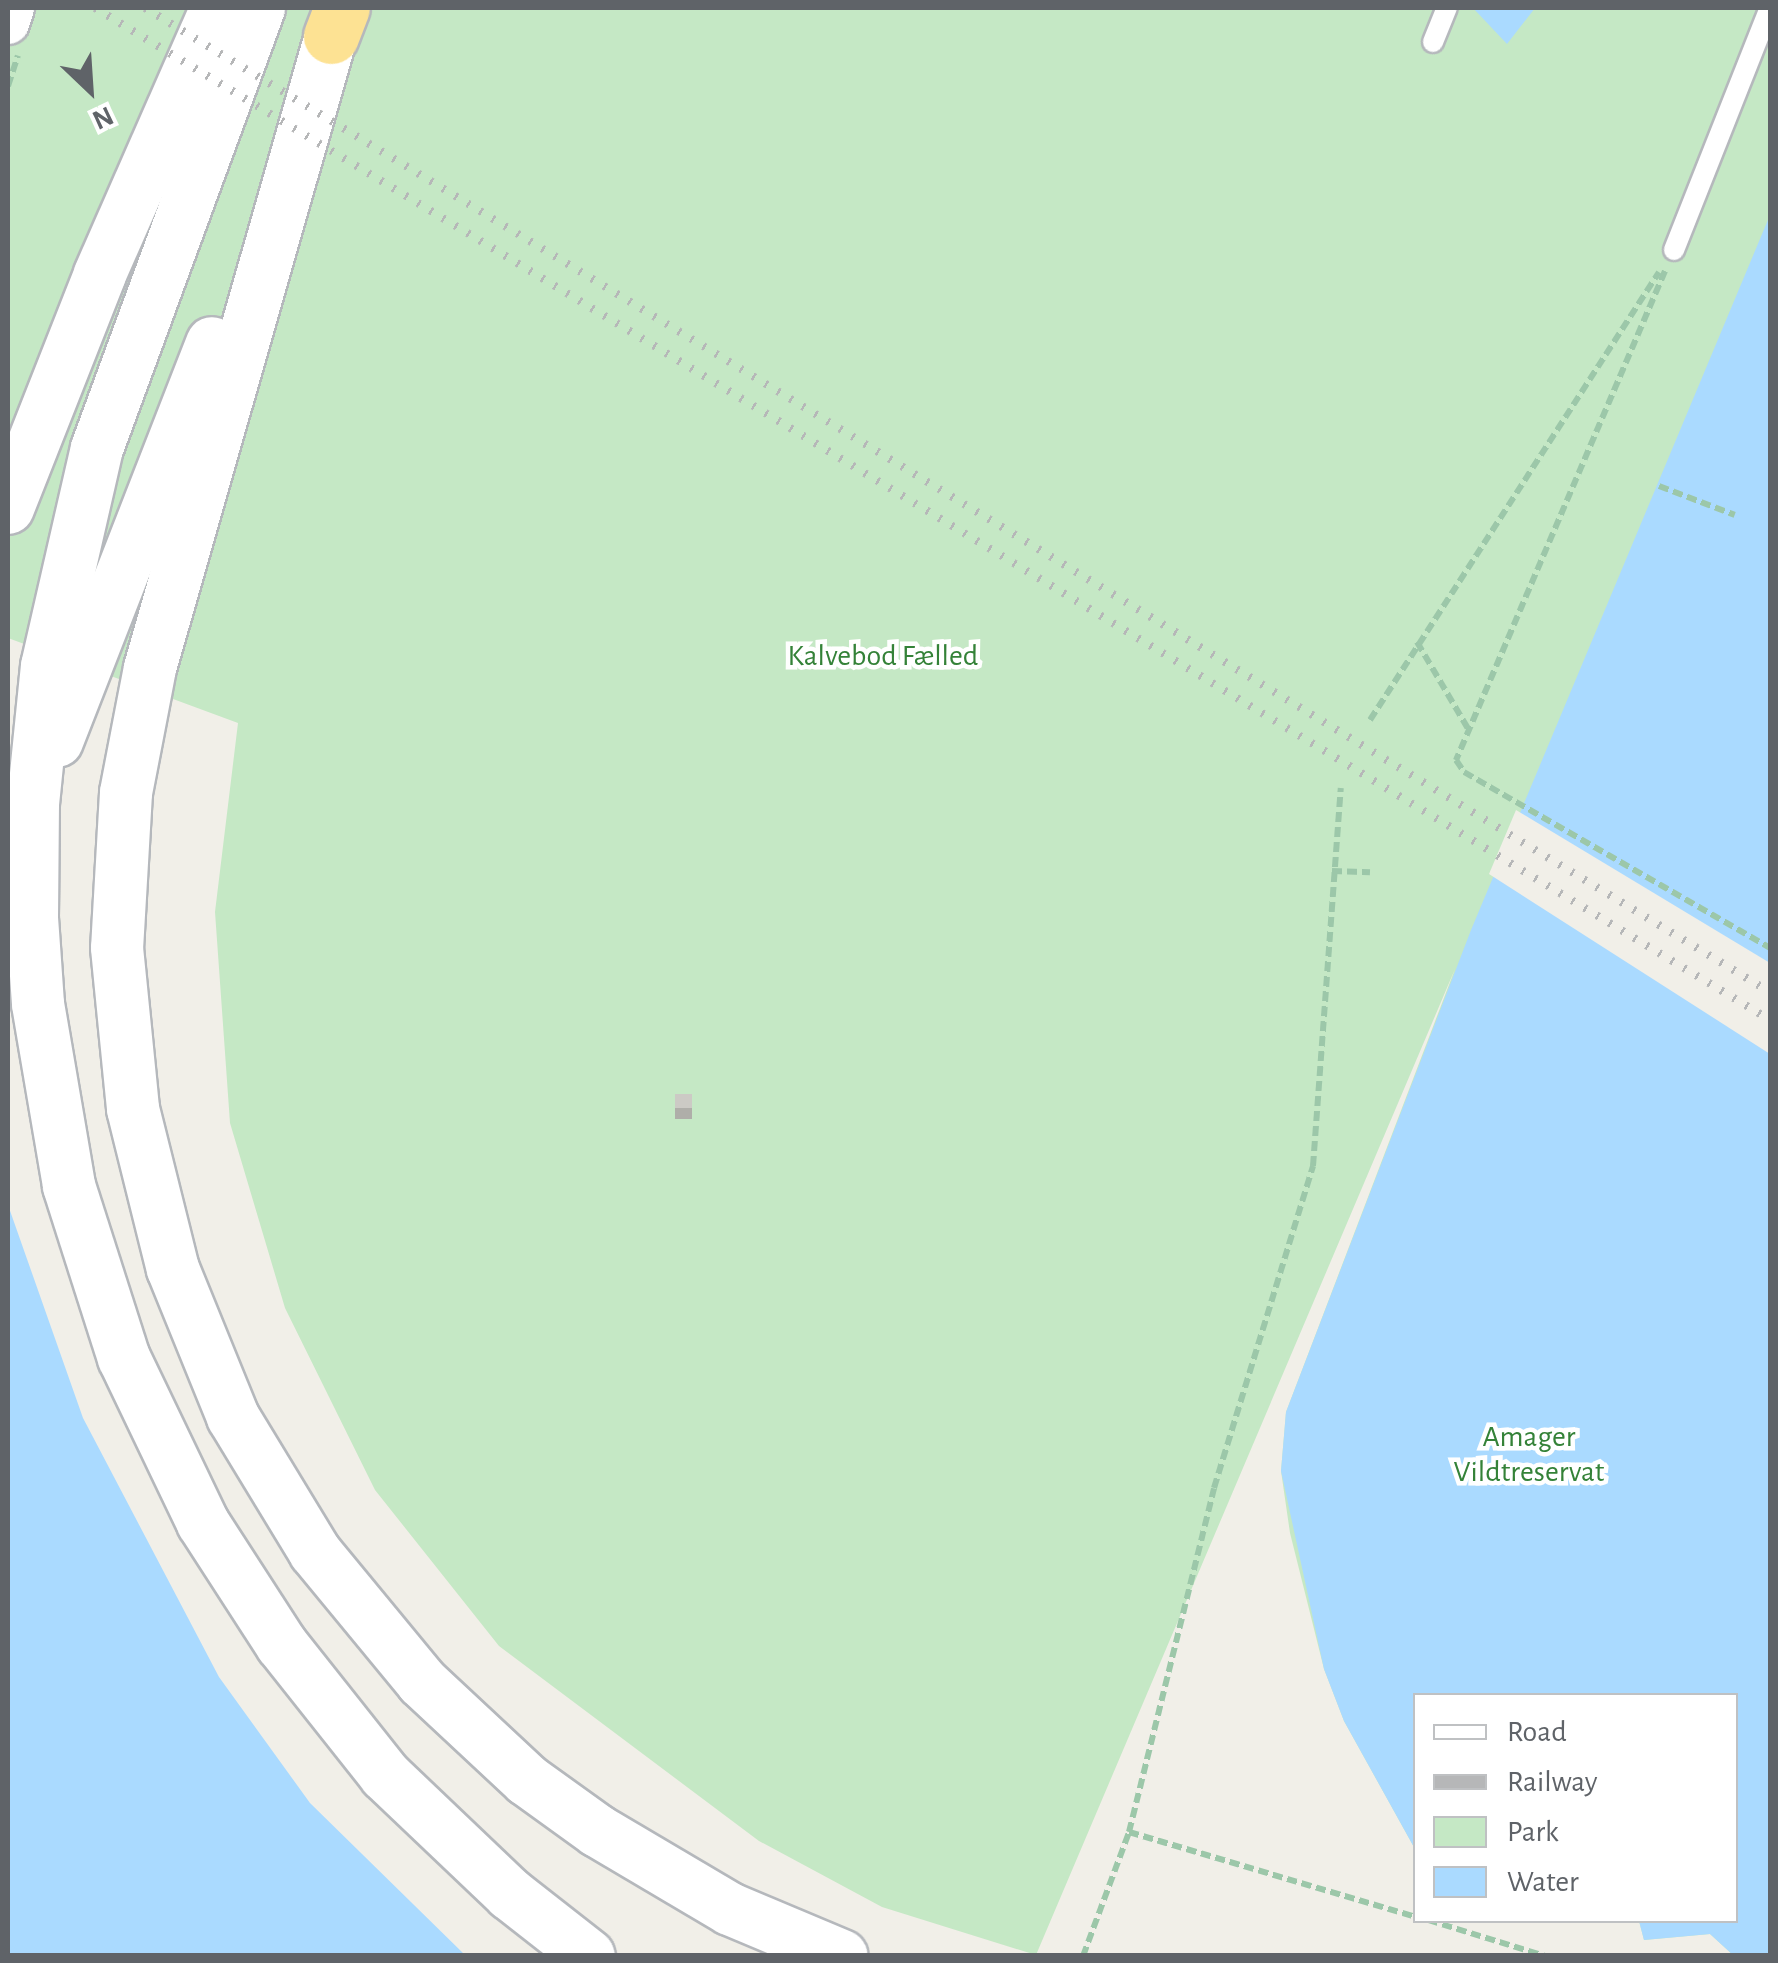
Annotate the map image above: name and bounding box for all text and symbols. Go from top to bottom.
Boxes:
north arrow [40,40,140,140]
text: N [88,100,117,134]
park label: Kalvebod Fælled [788,638,978,674]
park label: Amager Vildtreservat [1454,1419,1604,1490]
legend [1413,1693,1738,1923]
text: Road [1507,1717,1567,1747]
text: Railway [1507,1767,1598,1797]
text: Park [1507,1817,1559,1847]
text: Water [1507,1867,1579,1897]

